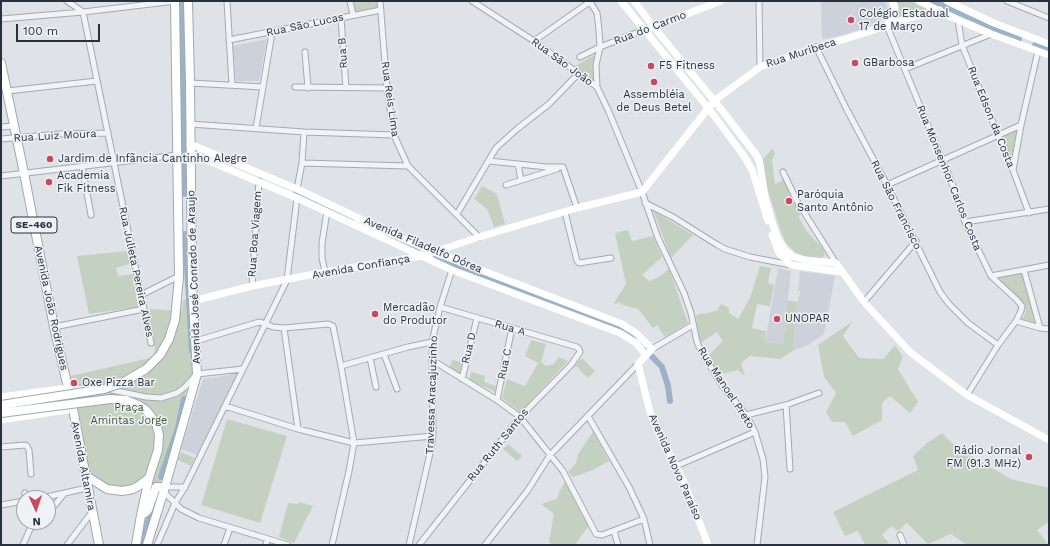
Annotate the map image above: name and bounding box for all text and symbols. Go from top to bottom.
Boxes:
place label: Colégio Estadual 17 de Março [859,7,949,33]
street label: Rua do Carmo [612,8,688,48]
street label: Rua São Lucas [265,10,345,40]
marker: Colégio Estadual 17 de Março [846,15,856,25]
scale bar [18,16,102,42]
text: 100 m [23,24,58,38]
street label: Rua São João [529,35,595,89]
street label: Rua Muribeca [764,35,838,71]
street label: Rua B [335,37,351,69]
place label: GBarbosa [863,56,914,70]
marker: GBarbosa [850,58,860,68]
place label: F5 Fitness [659,59,715,73]
street label: Rua Reis Lima [378,60,402,138]
marker: F5 Fitness [646,61,656,71]
street label: Rua Edson da Costa [965,64,1017,170]
marker: Assembléia de Deus Betel [649,77,659,87]
place label: Assembléia de Deus Betel [616,88,692,114]
street label: Rua Monsenhor Carlos Costa [914,103,984,253]
street label: Rua Luiz Moura [13,127,97,145]
place label: Jardim de Infãncia Cantinho Alegre [58,152,247,166]
marker: Jardim de Infãncia Cantinho Alegre [45,154,55,164]
street label: Rua São Francisco [868,158,924,252]
place label: Academia Fik Fitness [57,169,116,195]
marker: Academia Fik Fitness [44,177,54,187]
place label: Paróquia Santo Antônio [797,188,873,214]
street label: Avenida José Conrado de Araujo [184,190,204,364]
street label: Rua Boa Viagem [245,190,265,278]
marker: Paróquia Santo Antônio [784,196,794,206]
street label: Rua Julieta Pereira Alves [116,206,156,338]
street label: Avenida Filadelfo Dórea [362,214,484,276]
road number: SE-460 [11,217,57,233]
street label: Avenida João Rodrigues [31,244,71,372]
street label: Avenida Confiança [311,252,411,282]
place label: Mercadão do Produtor [383,301,447,327]
marker: Mercadão do Produtor [370,309,380,319]
place label: UNOPAR [785,312,830,326]
marker: UNOPAR [772,314,782,324]
street label: Rua A [493,317,527,339]
street label: Rua D [459,331,479,365]
street label: Travessa Aracajuzinho [423,335,441,455]
street label: Rua Manoel Preto [695,345,757,431]
street label: Rua C [495,347,515,381]
place label: Oxe Pizza Bar [82,376,155,390]
marker: Oxe Pizza Bar [69,378,79,388]
park label: Praça Amintas Jorge [91,401,167,427]
street label: Rua Ruth Santos [465,406,531,484]
street label: Avenida Novo Paraíso [646,412,704,522]
street label: Avenida Altamira [68,420,98,512]
place label: Rádio Jornal FM (91.3 MHz) [947,444,1021,470]
marker: Rádio Jornal FM (91.3 MHz) [1024,452,1034,462]
north arrow [16,490,56,530]
text: N [32,515,41,528]

